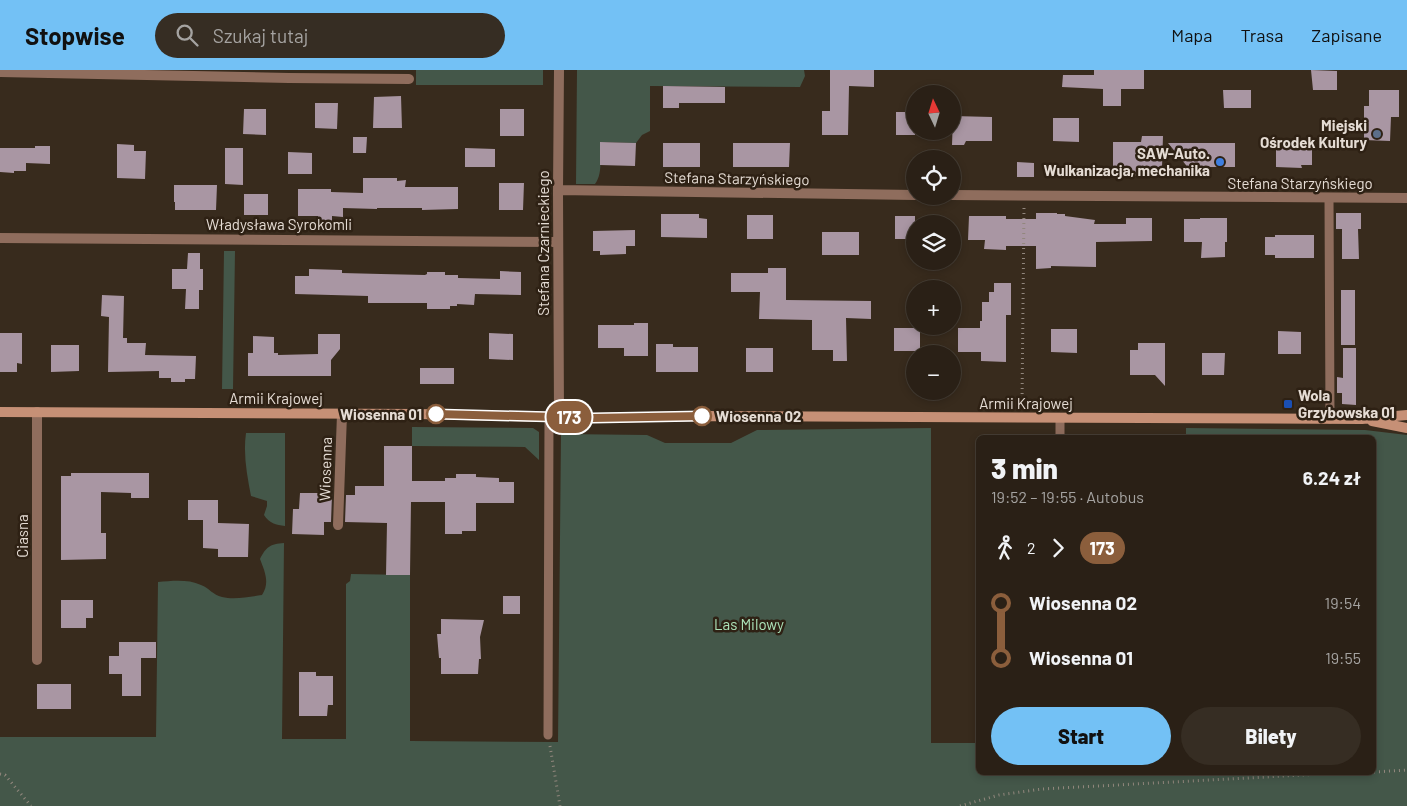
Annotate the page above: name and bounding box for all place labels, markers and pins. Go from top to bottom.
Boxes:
place label: Miejski Ośrodek Kultury [1260,116,1367,151]
marker: Miejski Ośrodek Kultury [1371,128,1383,140]
place label: SAW-Auto. Wulkanizacja, mechanika [1044,144,1210,179]
marker: SAW-Auto. Wulkanizacja, mechanika [1214,156,1226,168]
place label: Wola Grzybowska 01 [1298,386,1395,421]
marker: Wola Grzybowska 01 [1282,398,1294,410]
marker: Wiosenna 01 [426,404,446,424]
place label: Wiosenna 01 [340,405,422,423]
marker: Wiosenna 02 [692,406,712,426]
place label: Wiosenna 02 [716,407,801,425]

